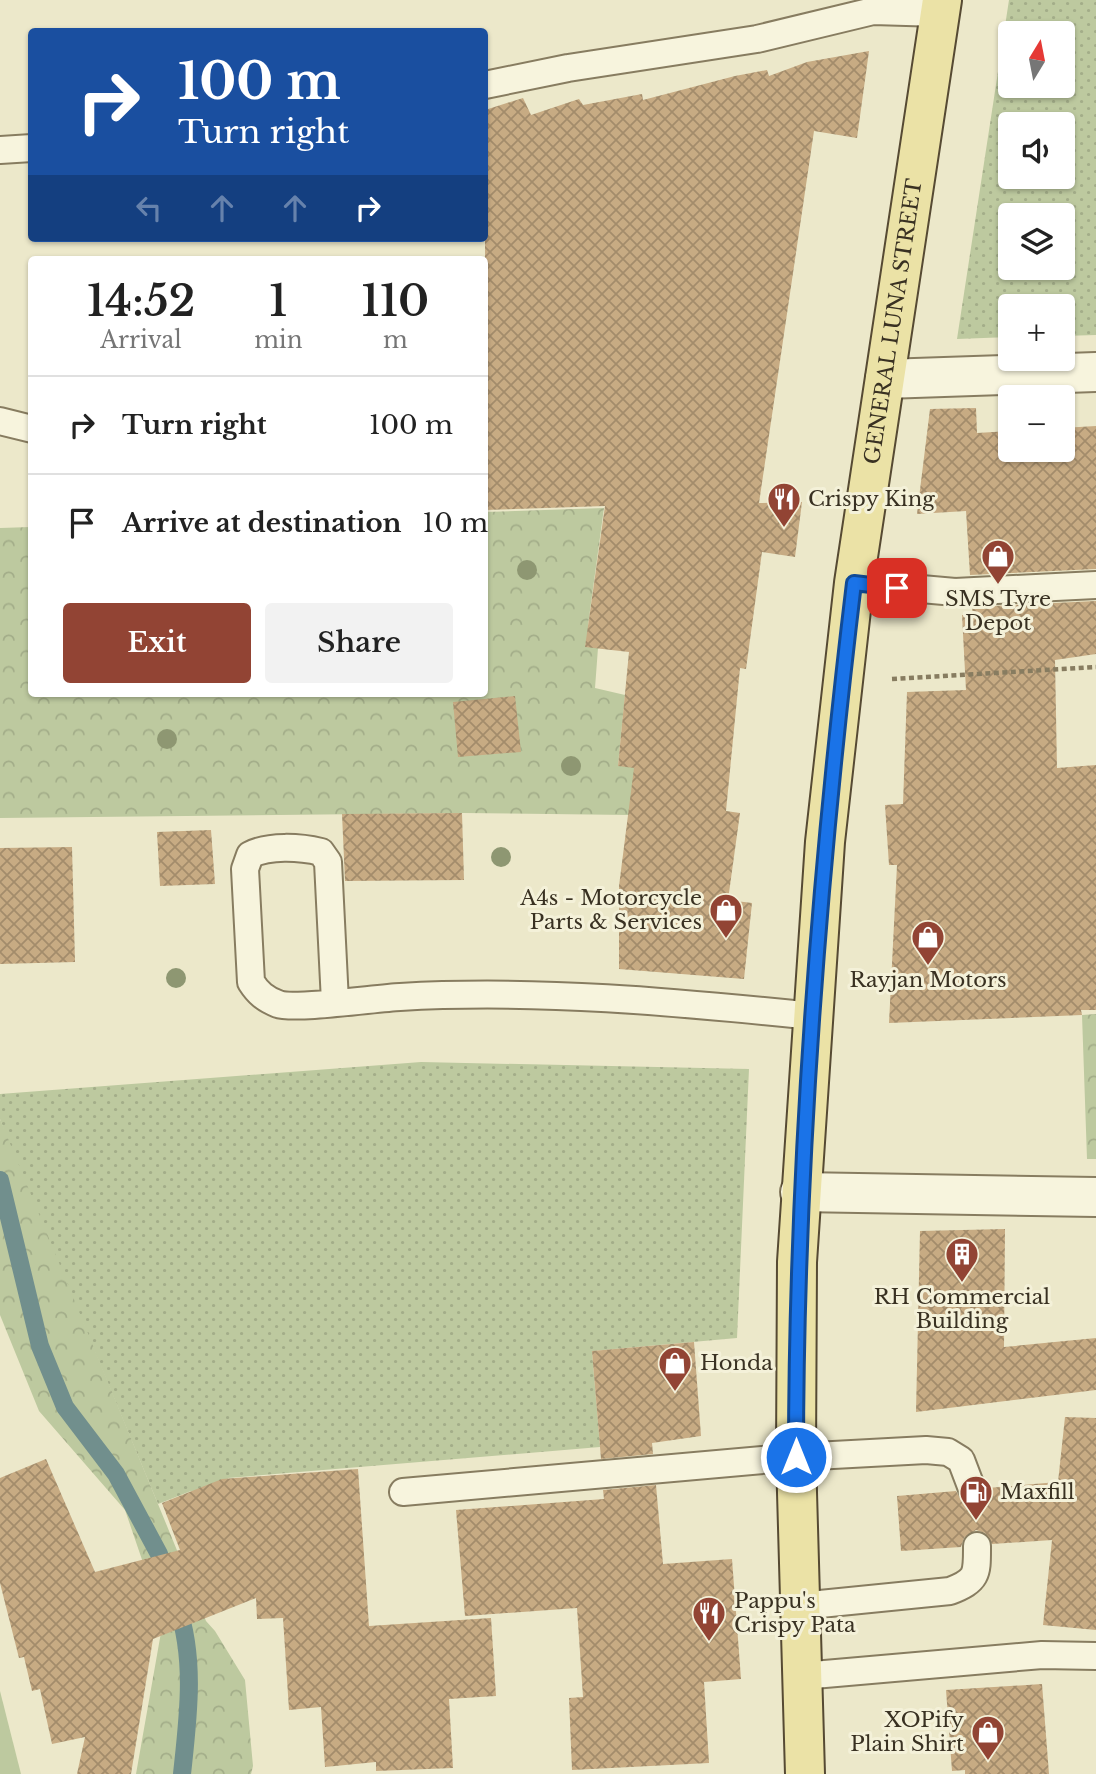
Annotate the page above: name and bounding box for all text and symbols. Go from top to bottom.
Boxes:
north arrow [998,21,1074,98]
map controls [998,21,1075,462]
text: 100 m [178,51,341,112]
icon: right [63,56,154,147]
text: Turn right [178,112,349,152]
button: sound [998,112,1075,189]
street label: GENERAL LUNA STREET [859,177,928,466]
icon: left [130,189,168,227]
icon: ahead [203,189,241,227]
icon: ahead [276,189,314,227]
icon: right [349,189,387,227]
button: layers [998,203,1075,280]
text: 14:52 [87,275,195,327]
text: 1 [269,275,288,327]
text: 110 [361,275,429,327]
button: + [998,294,1075,371]
text: Arrival [100,326,182,354]
text: min [254,326,303,354]
text: m [383,326,408,354]
button: − [998,385,1075,462]
icon: right [63,406,101,444]
text: Turn right [122,409,267,441]
text: 100 m [369,409,453,441]
restaurant icon: Crispy King [765,480,803,529]
place label: Crispy King [808,486,935,512]
icon: arrive [63,504,101,542]
text: Arrive at destination [122,507,402,539]
text: 10 m [423,507,488,539]
shop icon: SMS Tyre Depot [979,537,1017,586]
pin [867,558,927,618]
icon: arrive [878,569,916,607]
place label: SMS Tyre Depot [945,586,1051,636]
button: Exit [63,603,251,683]
button: Share [265,603,453,683]
place label: A4s - Motorcycle Parts & Services [519,885,702,935]
shop icon: A4s - Motorcycle Parts & Services [707,891,745,940]
shop icon: Rayjan Motors [909,918,947,967]
place label: Rayjan Motors [850,967,1006,993]
building icon: RH Commercial Building [943,1235,981,1284]
place label: RH Commercial Building [874,1284,1050,1334]
shop icon: Honda [656,1344,694,1393]
place label: Honda [700,1350,773,1376]
position arrow [759,1420,833,1494]
fuel station icon: Maxfill [957,1473,995,1522]
place label: Maxfill [1000,1479,1075,1505]
place label: Pappu's Crispy Pata [734,1588,856,1638]
restaurant icon: Pappu's Crispy Pata [690,1594,728,1643]
place label: XOPify Plain Shirt [850,1707,965,1757]
shop icon: XOPify Plain Shirt [969,1713,1007,1762]

